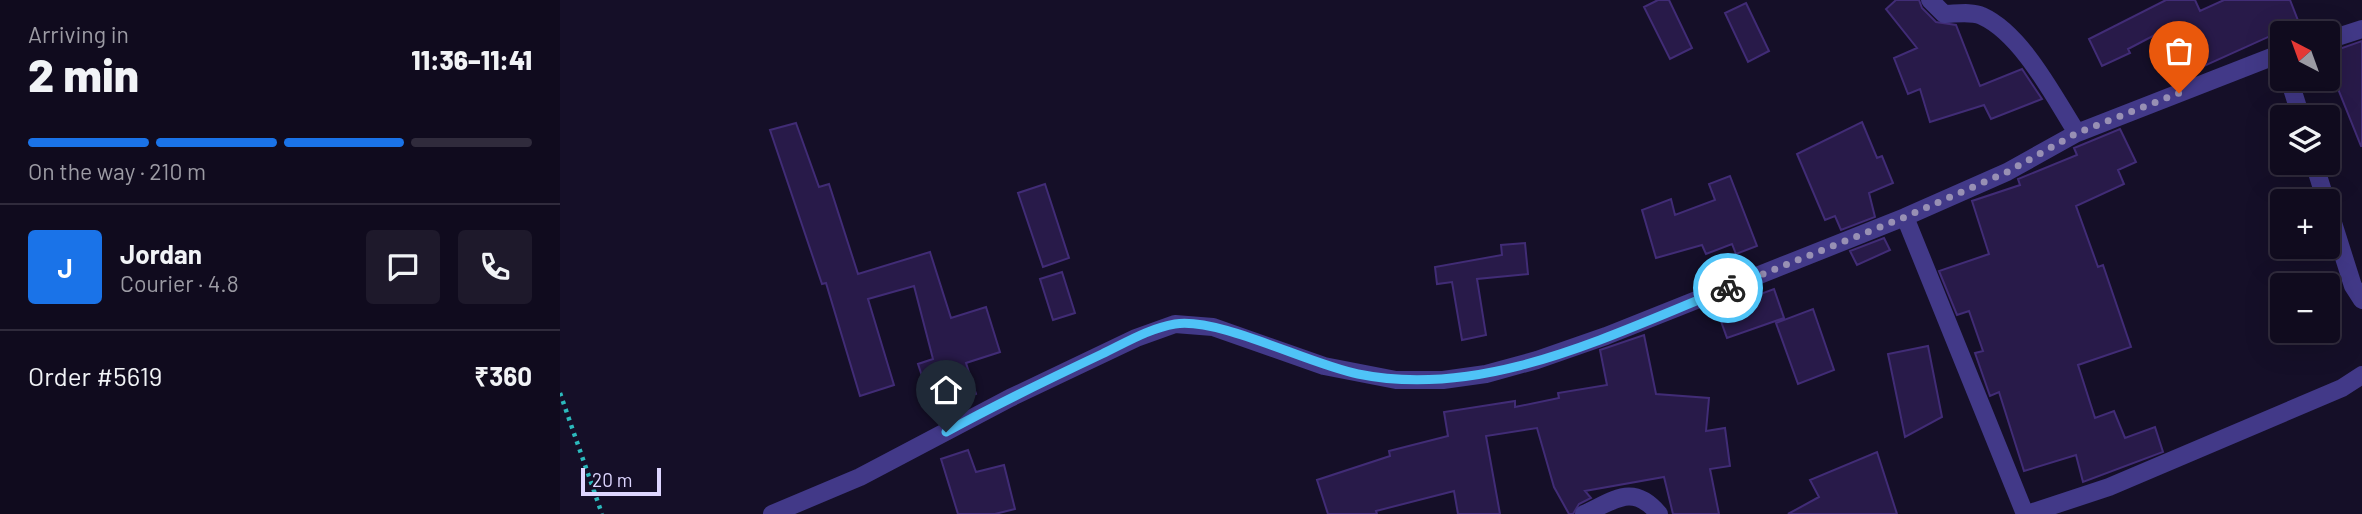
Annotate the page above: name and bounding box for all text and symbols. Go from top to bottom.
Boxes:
text: Arriving in [28,20,129,48]
pin [2149,21,2209,93]
north arrow [2270,21,2340,91]
map controls [2270,21,2340,343]
icon: bag [2160,32,2198,70]
text: 11:36–11:41 [411,44,532,75]
text: 2 min [28,46,139,101]
button: layers [2270,105,2340,175]
text: On the way · 210 m [28,157,206,185]
button: + [2270,189,2340,259]
button: chat [366,230,440,304]
button: phone [458,230,532,304]
text: Jordan [120,238,202,269]
text: J [57,252,73,283]
courier [1693,253,1763,323]
text: Courier · 4.8 [120,269,239,297]
icon: bike [1709,269,1747,307]
button: − [2270,273,2340,343]
text: Order #5619 [28,360,162,391]
text: ₹360 [474,360,532,391]
pin [916,360,976,432]
icon: home [927,371,965,409]
scale bar [581,465,662,497]
text: 20 m [592,468,632,491]

